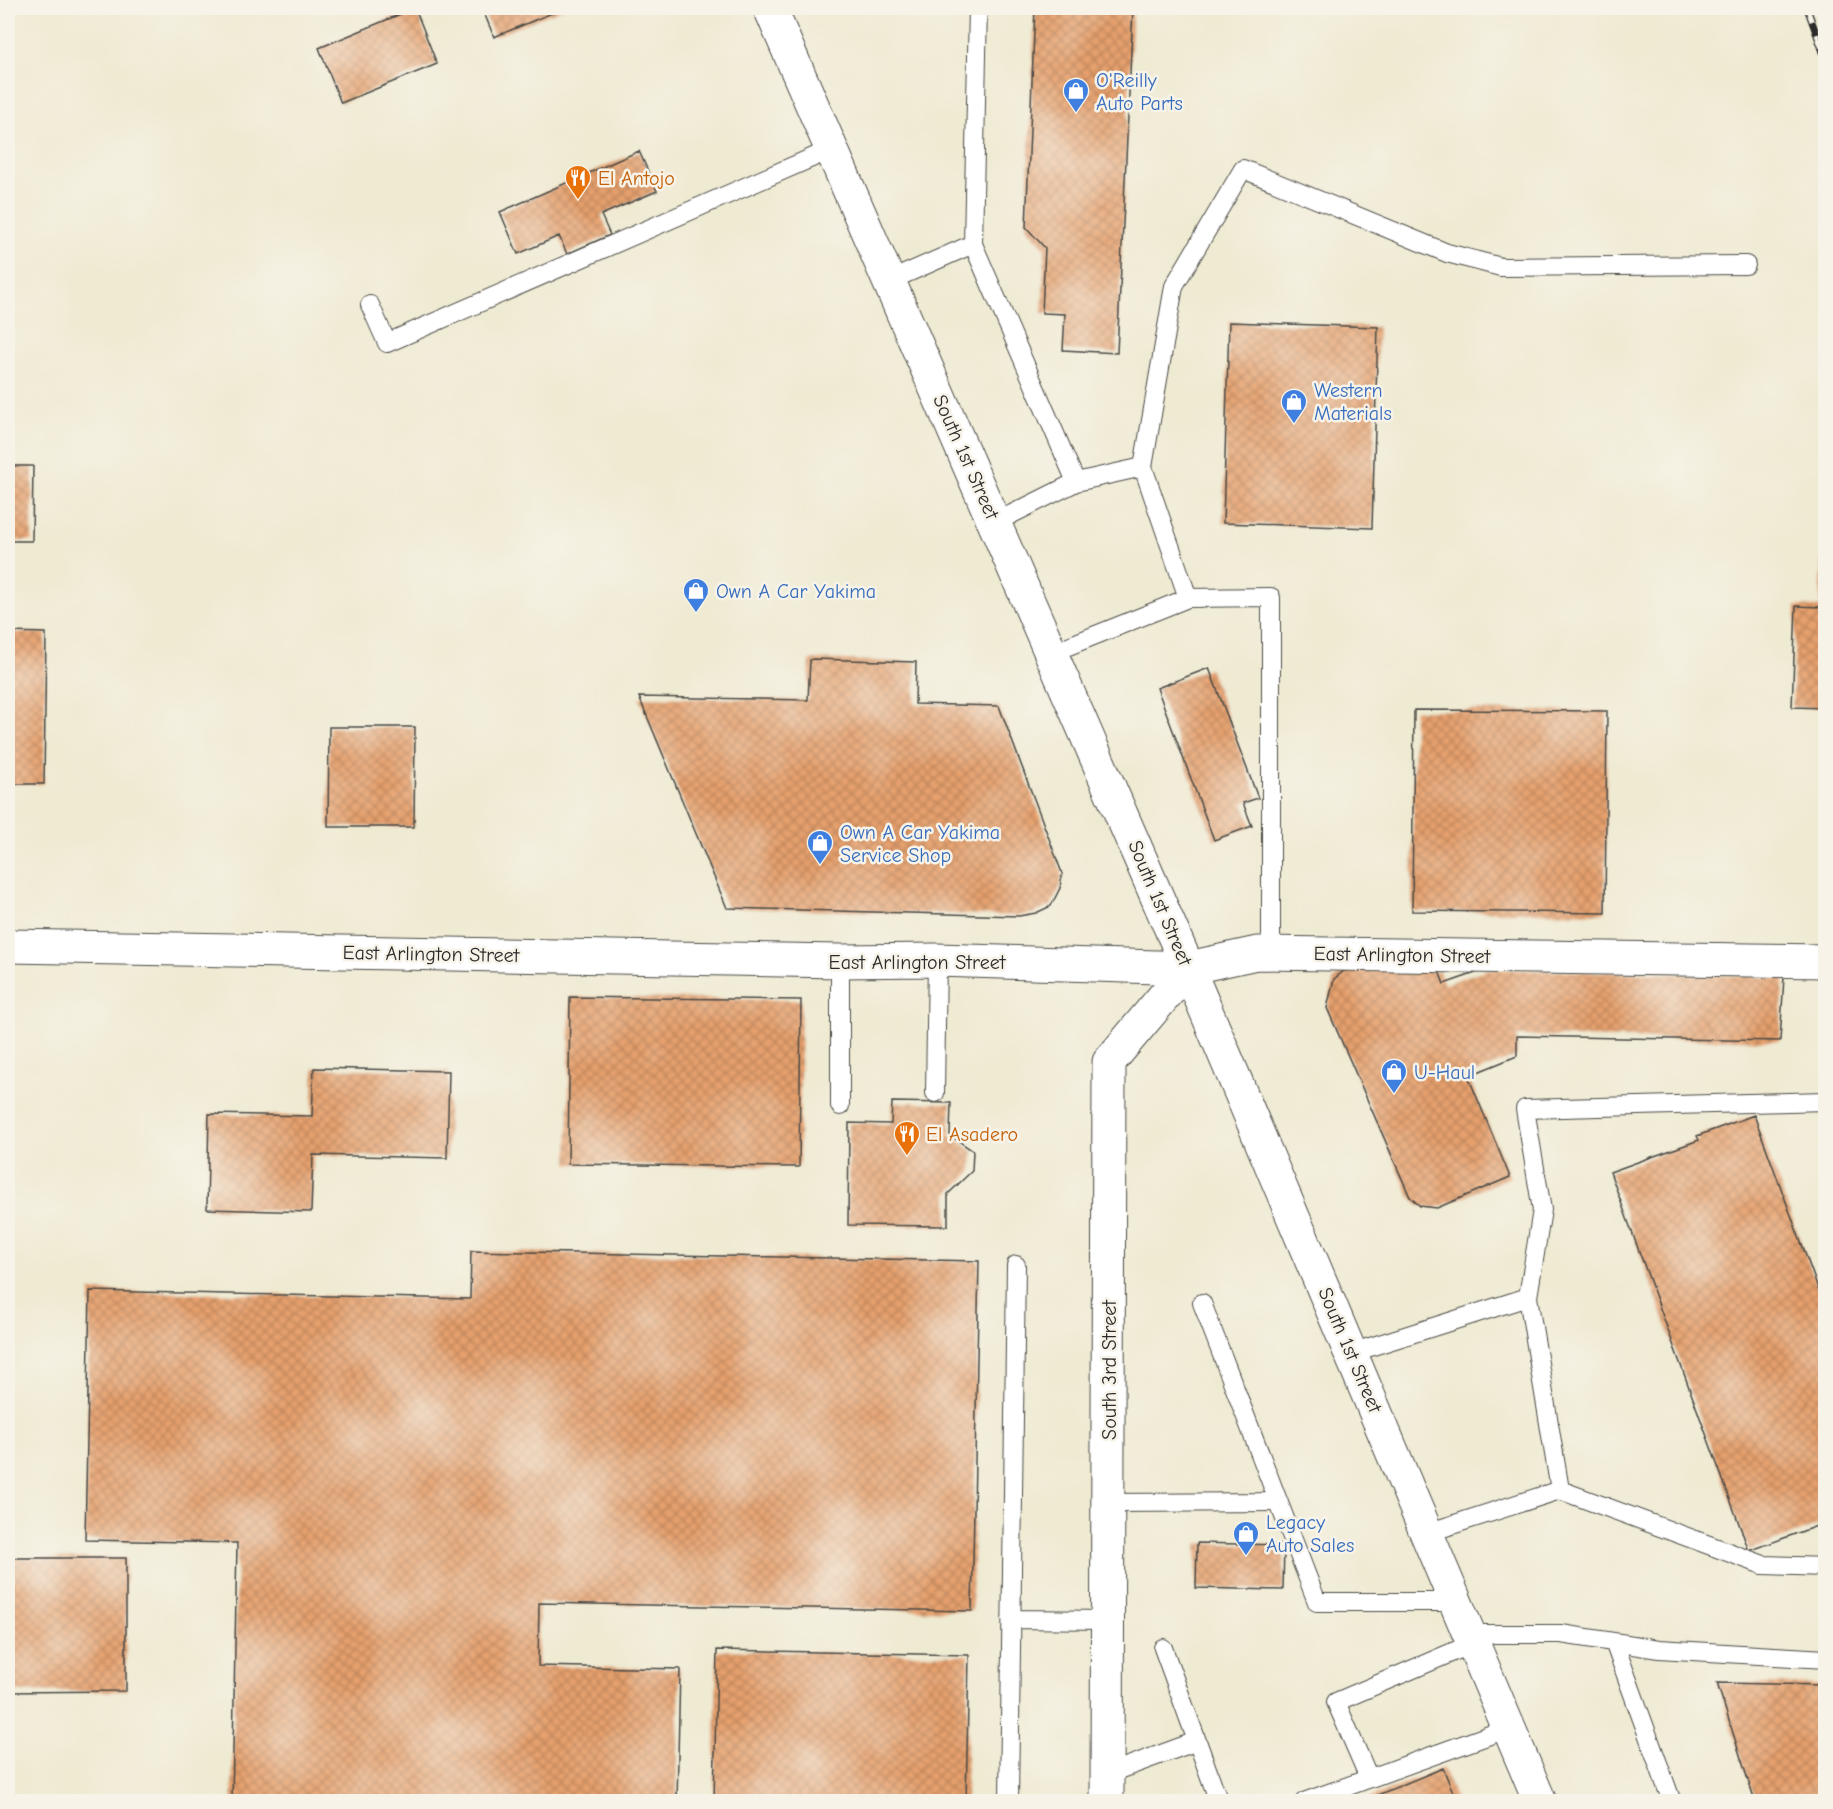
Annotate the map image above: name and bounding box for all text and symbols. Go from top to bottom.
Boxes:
place label: O'Reilly Auto Parts [1096,69,1183,115]
shop icon: O'Reilly Auto Parts [1061,76,1091,114]
restaurant icon: El Antojo [563,163,593,201]
place label: El Antojo [598,167,675,190]
place label: Western Materials [1314,379,1392,425]
shop icon: Western Materials [1279,387,1309,425]
street label: South 1st Street [928,391,1004,524]
shop icon: Own A Car Yakima [681,576,711,614]
place label: Own A Car Yakima [716,580,876,603]
place label: Own A Car Yakima Service Shop [840,821,1000,867]
shop icon: Own A Car Yakima Service Shop [805,828,835,866]
street label: South 1st Street [1123,837,1197,970]
street label: East Arlington Street [342,941,521,967]
street label: East Arlington Street [1313,942,1492,968]
street label: East Arlington Street [829,951,1007,974]
shop icon: U-Haul [1379,1057,1409,1095]
place label: U-Haul [1414,1061,1475,1084]
restaurant icon: El Asadero [892,1119,922,1157]
place label: El Asadero [926,1123,1018,1146]
street label: South 1st Street [1313,1284,1387,1417]
street label: South 3rd Street [1098,1299,1121,1440]
place label: Legacy Auto Sales [1266,1511,1354,1557]
shop icon: Legacy Auto Sales [1231,1519,1261,1557]

